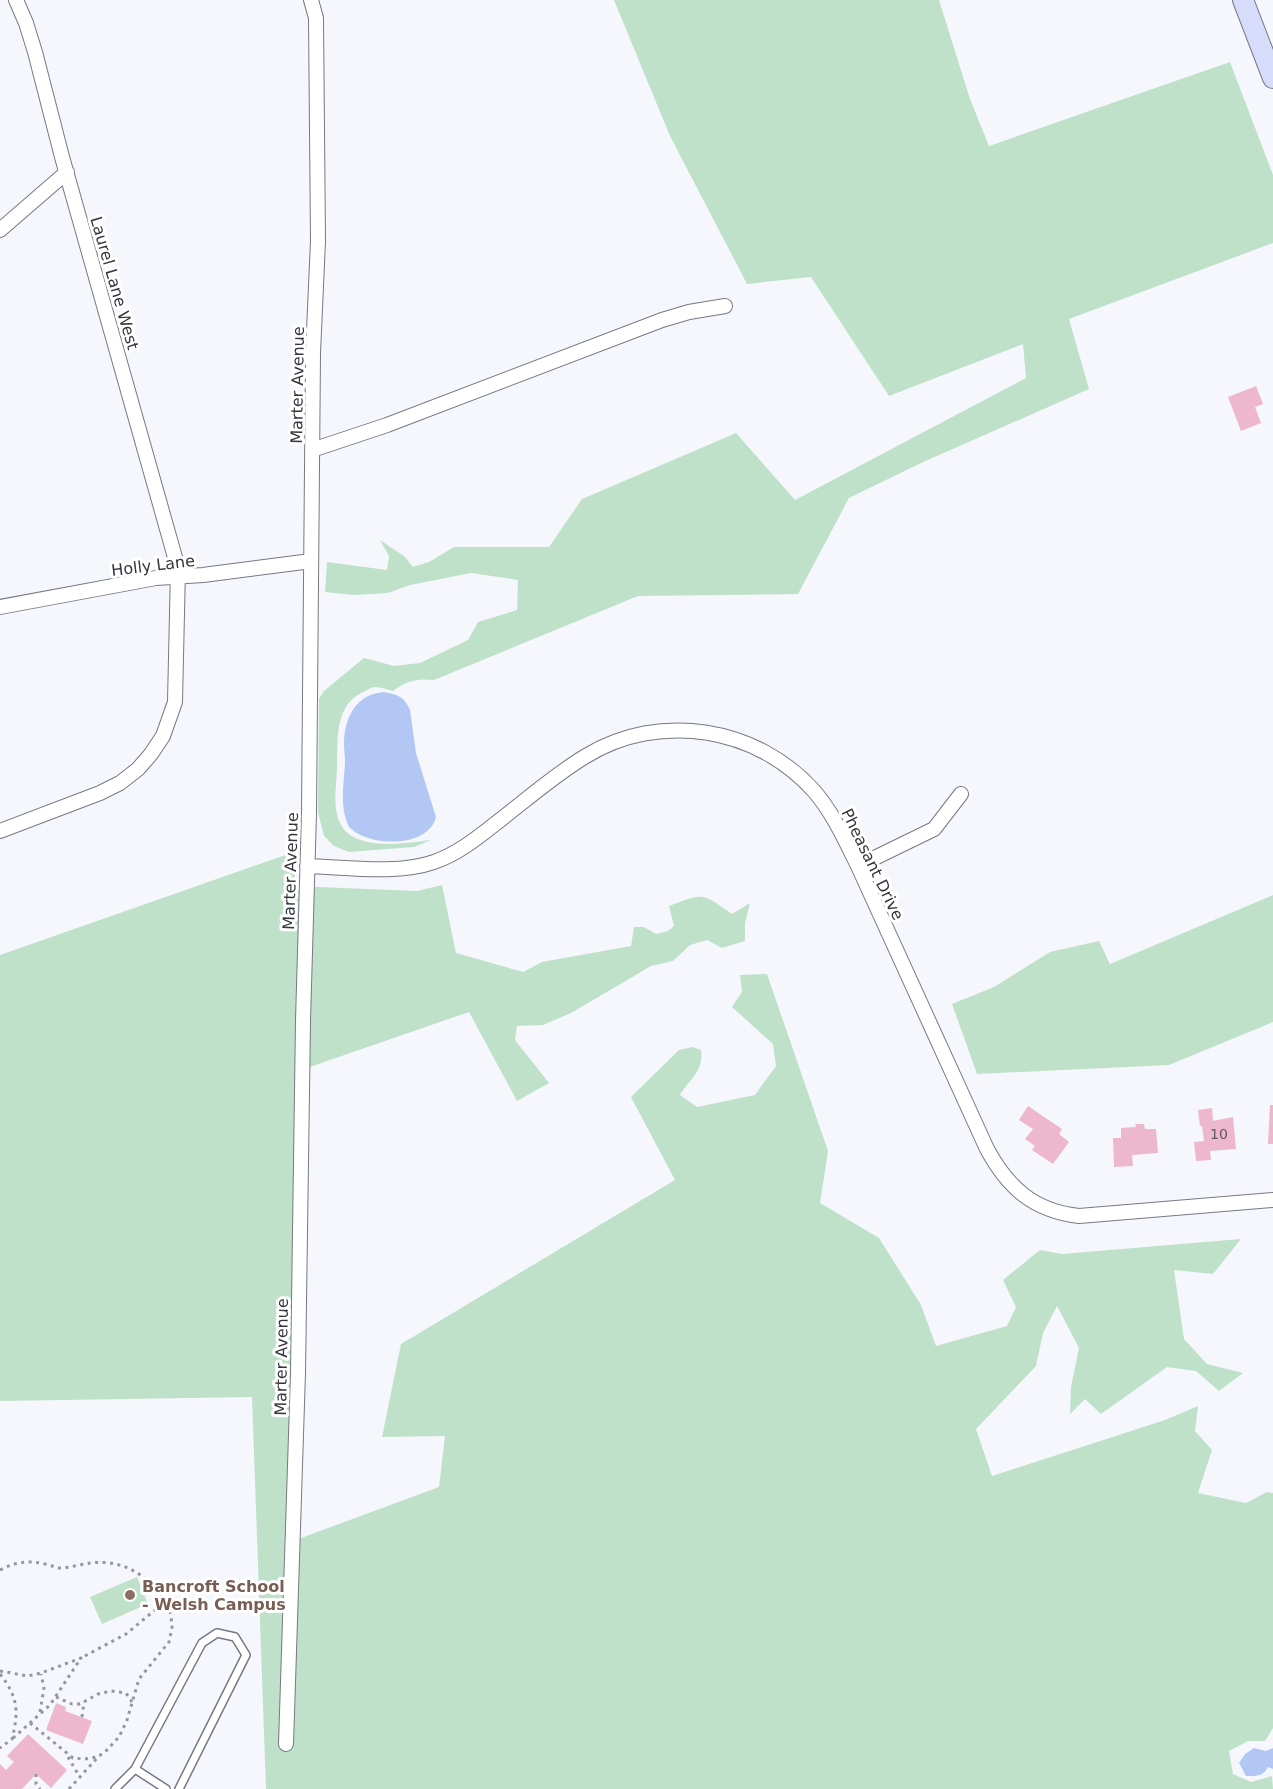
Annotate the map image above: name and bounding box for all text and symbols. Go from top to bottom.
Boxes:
street label: Laurel Lane West [86,214,143,352]
street label: Marter Avenue [287,326,308,444]
street label: Holly Lane [110,551,196,580]
street label: Pheasant Drive [837,805,908,923]
street label: Marter Avenue [279,812,302,930]
house number: 10 [1210,1126,1228,1142]
street label: Marter Avenue [271,1298,292,1416]
place label: Bancroft School - Welsh Campus [142,1577,286,1614]
marker: Bancroft School - Welsh Campus [123,1588,137,1602]

